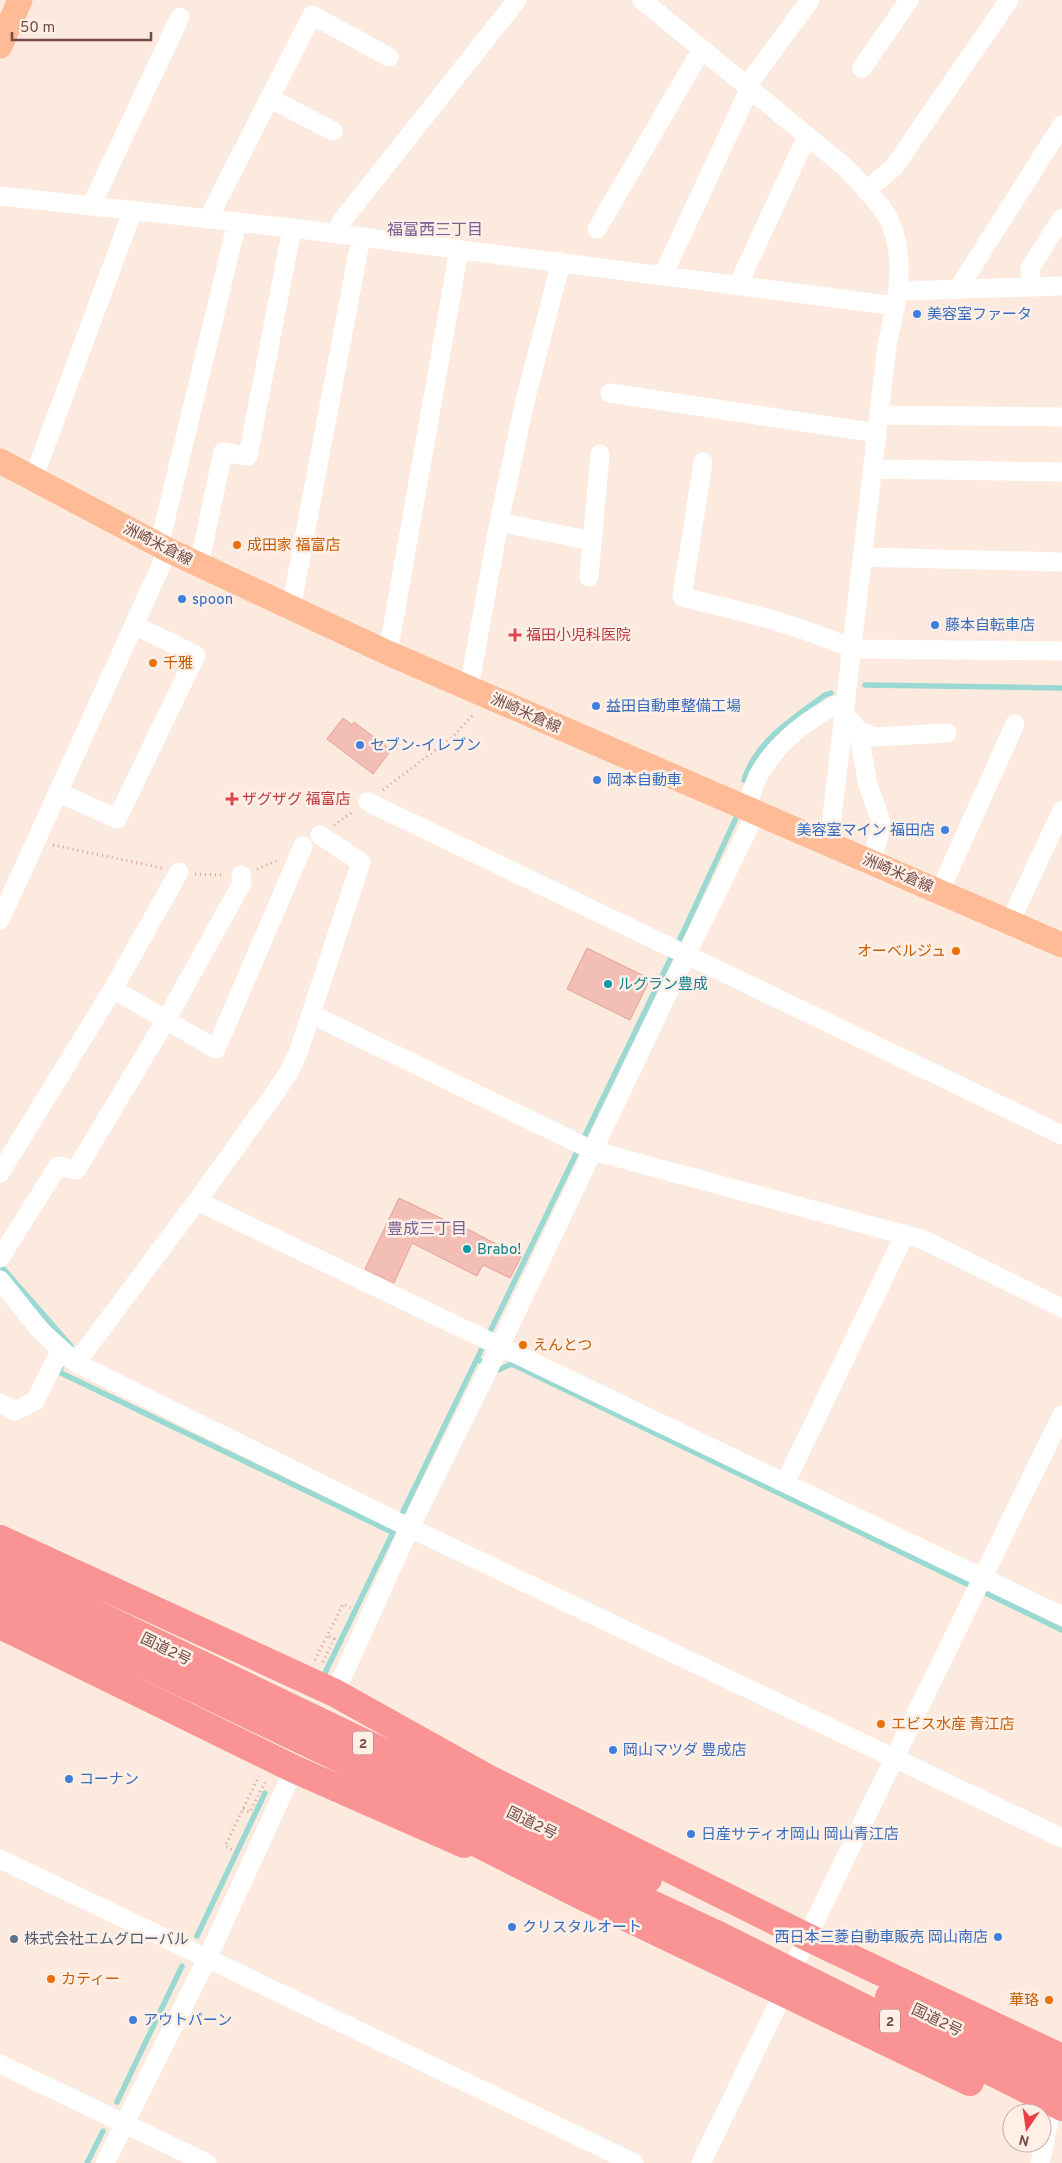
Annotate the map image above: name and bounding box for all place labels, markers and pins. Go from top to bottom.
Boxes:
place label: 美容室ファータ [927,306,1032,325]
marker: 美容室ファータ [911,308,923,320]
place label: 成田家 福富店 [247,537,341,556]
marker: 成田家 福富店 [231,539,243,551]
place label: spoon [192,591,233,610]
marker: spoon [176,593,188,605]
place label: 藤本自転車店 [945,617,1035,636]
marker: 藤本自転車店 [929,619,941,631]
place label: 福田小児科医院 [526,627,631,646]
marker: 福田小児科医院 [508,628,522,642]
place label: 千雅 [163,655,193,674]
marker: 千雅 [147,657,159,669]
place label: 益田自動車整備工場 [606,698,741,717]
marker: 益田自動車整備工場 [590,700,602,712]
place label: セブン-イレブン [370,737,481,756]
marker: セブン-イレブン [354,739,366,751]
place label: 岡本自動車 [607,772,682,791]
marker: 岡本自動車 [591,774,603,786]
place label: ザグザグ 福富店 [242,791,351,810]
marker: ザグザグ 福富店 [226,793,238,805]
place label: 美容室マイン 福田店 [796,822,935,841]
marker: 美容室マイン 福田店 [939,824,951,836]
place label: オーベルジュ [857,943,946,962]
marker: オーベルジュ [950,945,962,957]
place label: ルグラン豊成 [618,976,708,995]
marker: ルグラン豊成 [602,978,614,990]
place label: Brabo! [477,1241,521,1260]
marker: Brabo! [461,1243,473,1255]
place label: えんとつ [533,1337,592,1356]
marker: えんとつ [517,1339,529,1351]
place label: エビス水産 青江店 [891,1716,1015,1735]
marker: エビス水産 青江店 [875,1718,887,1730]
place label: 岡山マツダ 豊成店 [623,1742,747,1761]
marker: 岡山マツダ 豊成店 [607,1744,619,1756]
place label: コーナン [79,1771,139,1790]
marker: コーナン [63,1773,75,1785]
place label: 日産サティオ岡山 岡山青江店 [701,1826,899,1845]
marker: 日産サティオ岡山 岡山青江店 [685,1828,697,1840]
place label: クリスタルオート [522,1919,642,1938]
marker: クリスタルオート [506,1921,518,1933]
place label: 西日本三菱自動車販売 岡山南店 [774,1929,988,1948]
place label: 株式会社エムグローバル [24,1931,189,1950]
marker: 西日本三菱自動車販売 岡山南店 [992,1931,1004,1943]
marker: 株式会社エムグローバル [8,1933,20,1945]
place label: カティー [61,1971,120,1990]
marker: カティー [45,1973,57,1985]
place label: 華珞 [1009,1992,1039,2011]
marker: 華珞 [1043,1994,1055,2006]
place label: アウトバーン [143,2012,232,2031]
marker: アウトバーン [127,2014,139,2026]

